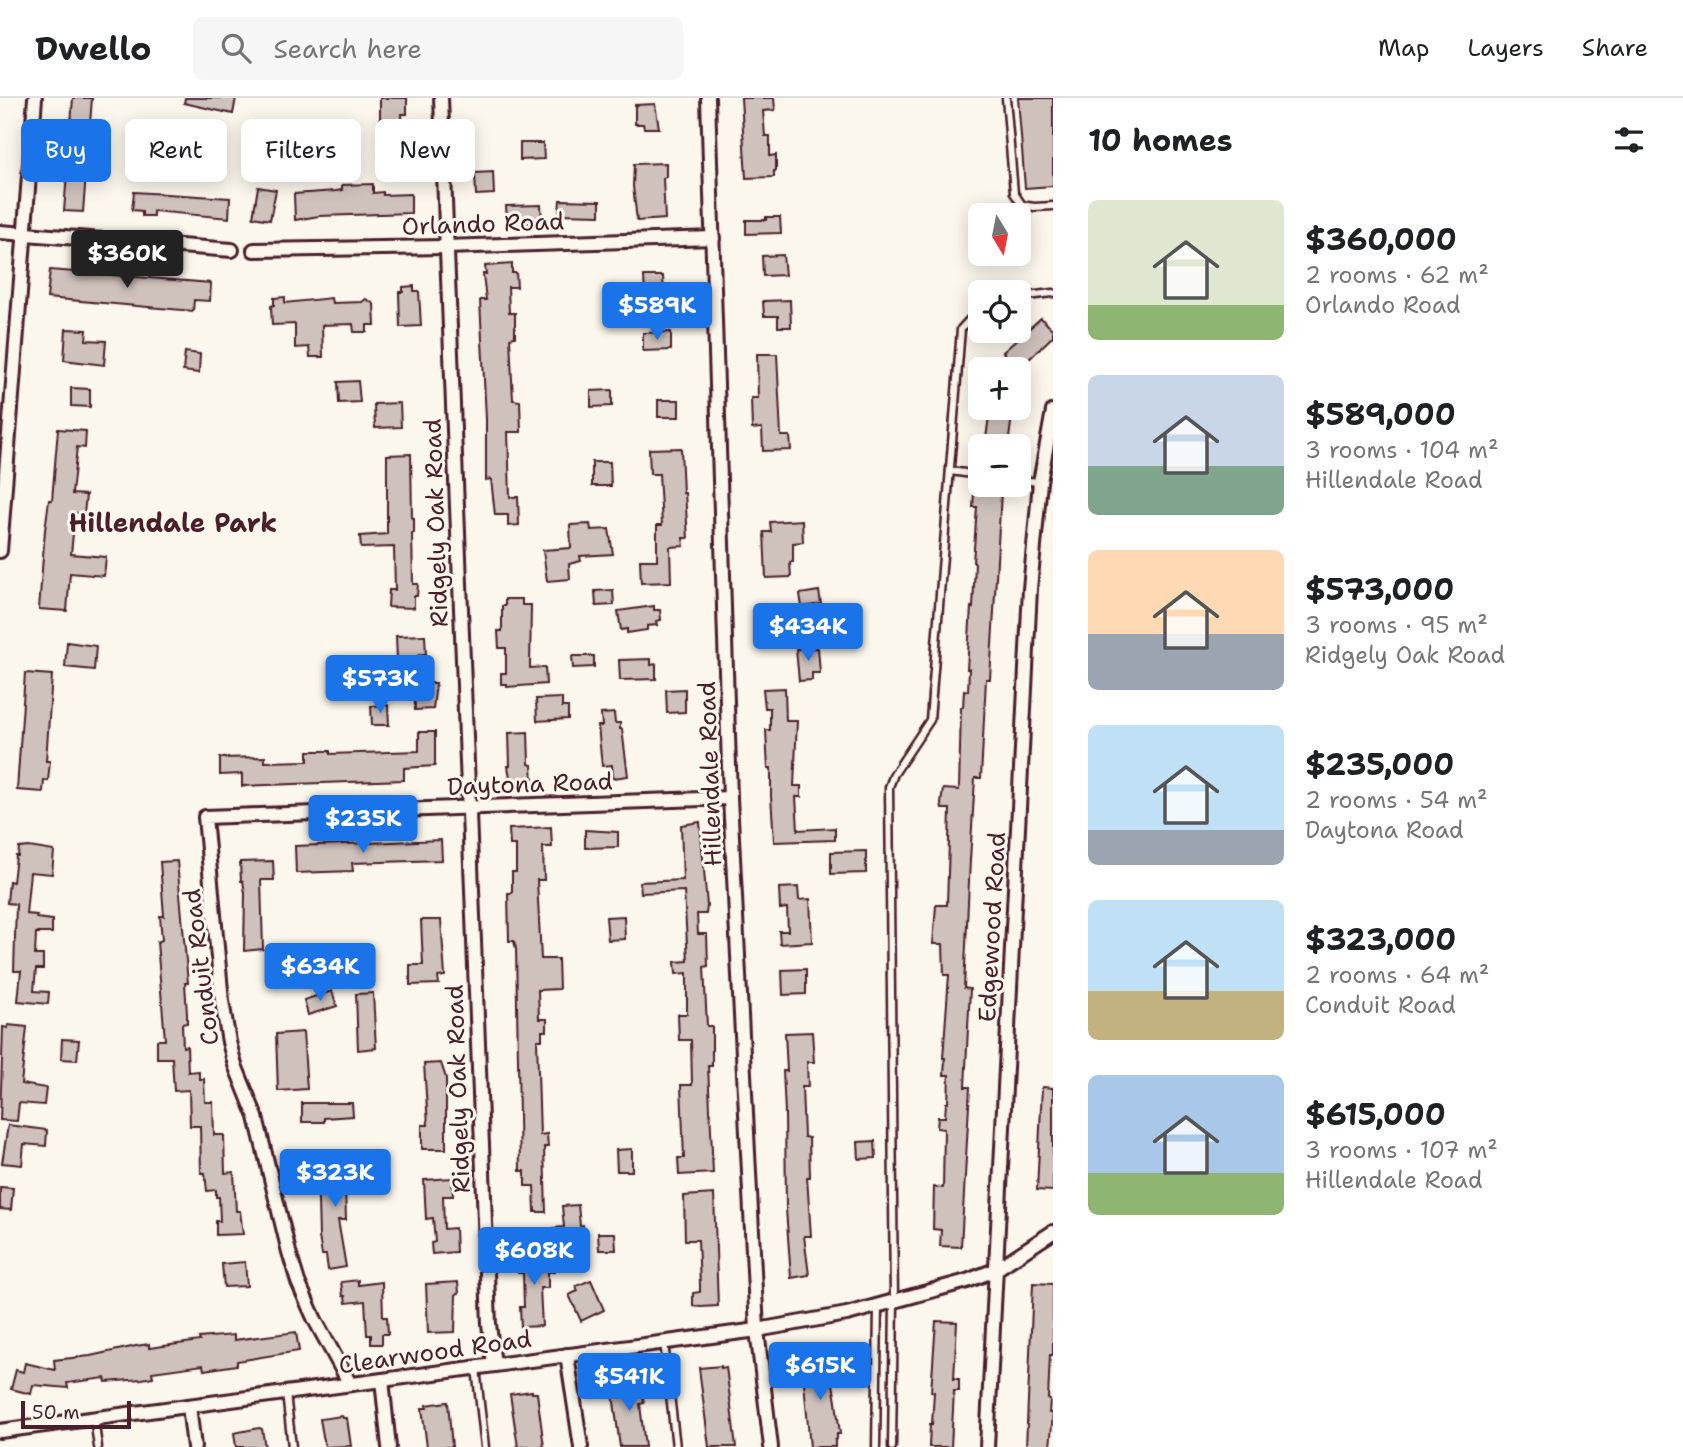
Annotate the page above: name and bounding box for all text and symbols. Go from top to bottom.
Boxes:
search box [193,17,683,80]
text: Dwello [35,26,151,71]
icon: search [217,29,255,67]
text: Search here [273,31,422,66]
text: Map [1378,32,1429,64]
text: Layers [1467,32,1544,64]
text: Share [1582,32,1648,64]
chip: Buy [21,119,111,182]
chip: Rent [125,119,227,182]
chip: Filters [241,119,361,182]
chip: New [375,119,475,182]
text: 10 homes [1088,120,1233,161]
icon: filters [1610,121,1648,159]
north arrow [968,203,1031,266]
map controls [968,203,1031,497]
street label: Orlando Road [401,205,565,243]
text: $360,000 [1305,219,1457,260]
icon: home [1144,228,1228,312]
pin: $360K [78,230,176,290]
text: $360K [87,238,167,268]
text: 2 rooms · 62 m² [1305,260,1489,290]
button: locate [968,280,1031,343]
pin: $589K [608,282,706,342]
text: $589K [618,290,696,320]
text: Orlando Road [1305,290,1461,320]
button: + [968,357,1031,420]
text: $589,000 [1305,394,1456,435]
icon: home [1144,403,1228,487]
street label: Ridgely Oak Road [416,418,456,628]
button: − [968,434,1031,497]
text: 3 rooms · 104 m² [1305,435,1498,465]
text: Hillendale Road [1305,465,1483,495]
district label: Hillendale Park [69,505,277,540]
text: $573,000 [1305,569,1454,610]
icon: home [1144,578,1228,662]
pin: $434K [759,603,857,663]
text: 3 rooms · 95 m² [1305,610,1488,640]
text: $434K [769,611,847,641]
text: Ridgely Oak Road [1305,640,1505,670]
pin: $573K [331,656,429,715]
text: $573K [342,663,418,693]
street label: Hillendale Road [691,681,729,867]
text: $235,000 [1305,744,1454,785]
icon: home [1144,753,1228,837]
street label: Daytona Road [447,765,613,803]
text: 2 rooms · 54 m² [1305,785,1488,815]
pin: $235K [314,796,412,855]
text: $235K [324,803,402,833]
text: Daytona Road [1305,815,1464,845]
street label: Edgewood Road [971,831,1013,1023]
street label: Conduit Road [176,887,226,1047]
text: $323,000 [1305,919,1456,960]
icon: home [1144,928,1228,1012]
pin: $634K [271,944,369,1003]
text: $634K [281,951,359,981]
text: 2 rooms · 64 m² [1305,960,1489,990]
street label: Ridgely Oak Road [438,984,478,1194]
text: Conduit Road [1305,990,1456,1020]
text: $615,000 [1305,1094,1446,1135]
icon: home [1144,1103,1228,1187]
text: 3 rooms · 107 m² [1305,1135,1498,1165]
pin: $323K [286,1150,384,1209]
text: $323K [296,1157,374,1187]
text: Hillendale Road [1305,1165,1483,1195]
pin: $608K [485,1228,583,1287]
text: $608K [494,1235,574,1265]
street label: Clearwood Road [337,1323,533,1381]
pin: $615K [771,1342,869,1402]
text: $615K [785,1350,855,1380]
pin: $541K [580,1354,678,1413]
text: $541K [594,1361,664,1391]
scale bar [21,1398,131,1430]
text: 50 m [32,1400,80,1425]

